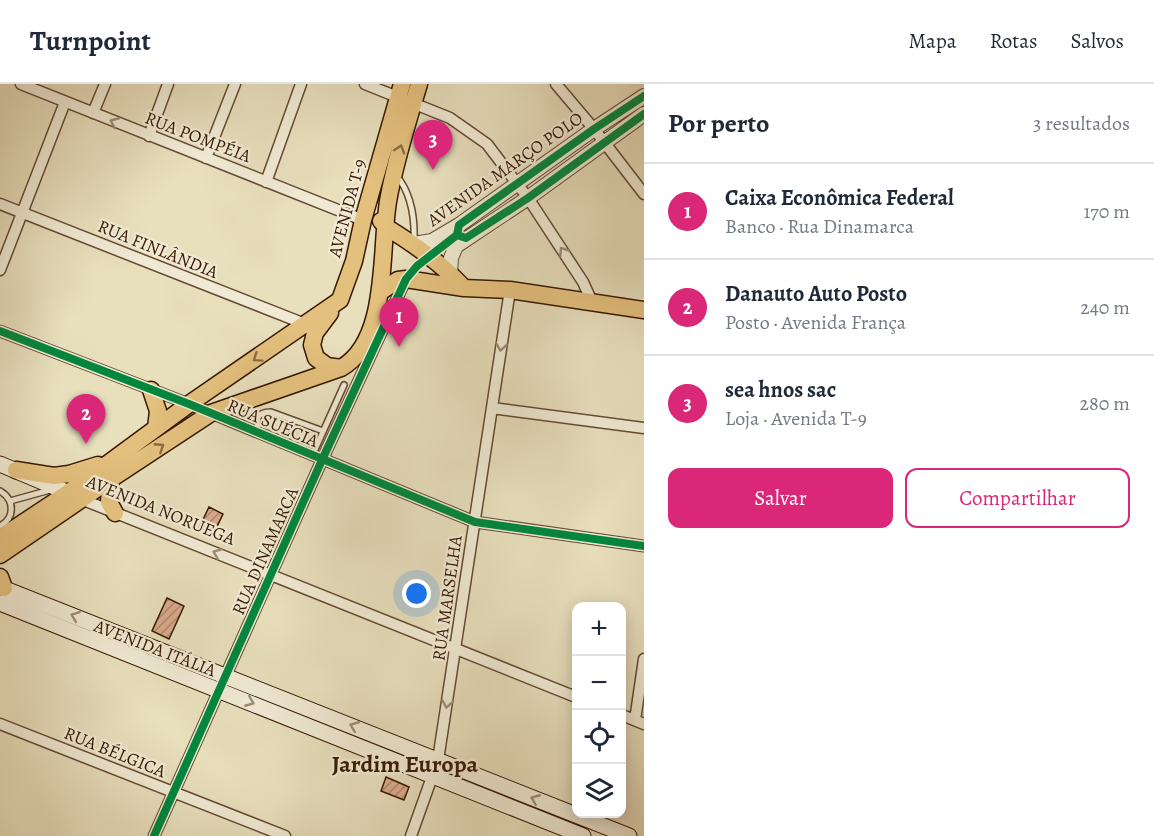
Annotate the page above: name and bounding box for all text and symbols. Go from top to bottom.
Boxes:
text: Turnpoint [30,22,151,60]
text: Mapa [908,27,957,55]
text: Rotas [990,27,1037,55]
text: Salvos [1070,27,1124,55]
street label: RUA POMPÉIA [142,106,255,168]
street label: AVENIDA MARÇO POLO [422,106,588,232]
text: Por perto [668,106,769,141]
text: 3 resultados [1033,110,1130,137]
one-way arrow [109,117,120,129]
pin: 3 [414,120,452,170]
one-way arrow [393,144,405,155]
street label: AVENIDA T-9 [322,156,372,261]
text: Caixa Econômica Federal [725,183,954,213]
text: 1 [684,198,691,225]
text: 170 m [1084,198,1130,225]
text: Banco · Rua Dinamarca [725,213,914,240]
street label: RUA FINLÂNDIA [94,214,222,284]
one-way arrow [559,247,570,258]
text: Danauto Auto Posto [725,279,907,309]
text: 2 [683,294,692,321]
text: 240 m [1080,294,1130,321]
pin: 1 [380,298,418,347]
text: Posto · Avenida França [725,309,906,336]
one-way arrow [495,342,508,352]
one-way arrow [252,351,263,362]
text: sea hnos sac [725,375,836,405]
text: 3 [683,390,692,417]
text: 280 m [1080,390,1130,417]
street label: RUA SUÉCIA [224,393,323,453]
pin: 2 [66,394,106,444]
text: Loja · Avenida T-9 [725,405,867,432]
one-way arrow [153,443,164,454]
button: Salvar [668,468,893,528]
button: Compartilhar [905,468,1130,528]
street label: AVENIDA NORUEGA [82,469,239,551]
street label: RUA DINAMARCA [226,483,304,619]
street label: RUA MARSELHA [426,533,468,662]
one-way arrow [212,548,223,560]
your location [402,579,431,608]
map controls [572,602,626,818]
button: + [572,602,626,656]
one-way arrow [70,611,81,623]
street label: AVENIDA ITÁLIA [90,613,220,682]
button: − [572,656,626,710]
one-way arrow [244,695,255,707]
one-way arrow [441,699,454,709]
button: locate [572,710,626,764]
street label: RUA BÉLGICA [61,721,170,783]
one-way arrow [349,721,360,733]
district label: Jardim Europa [332,748,479,780]
button: layers [572,764,626,818]
one-way arrow [530,794,541,806]

